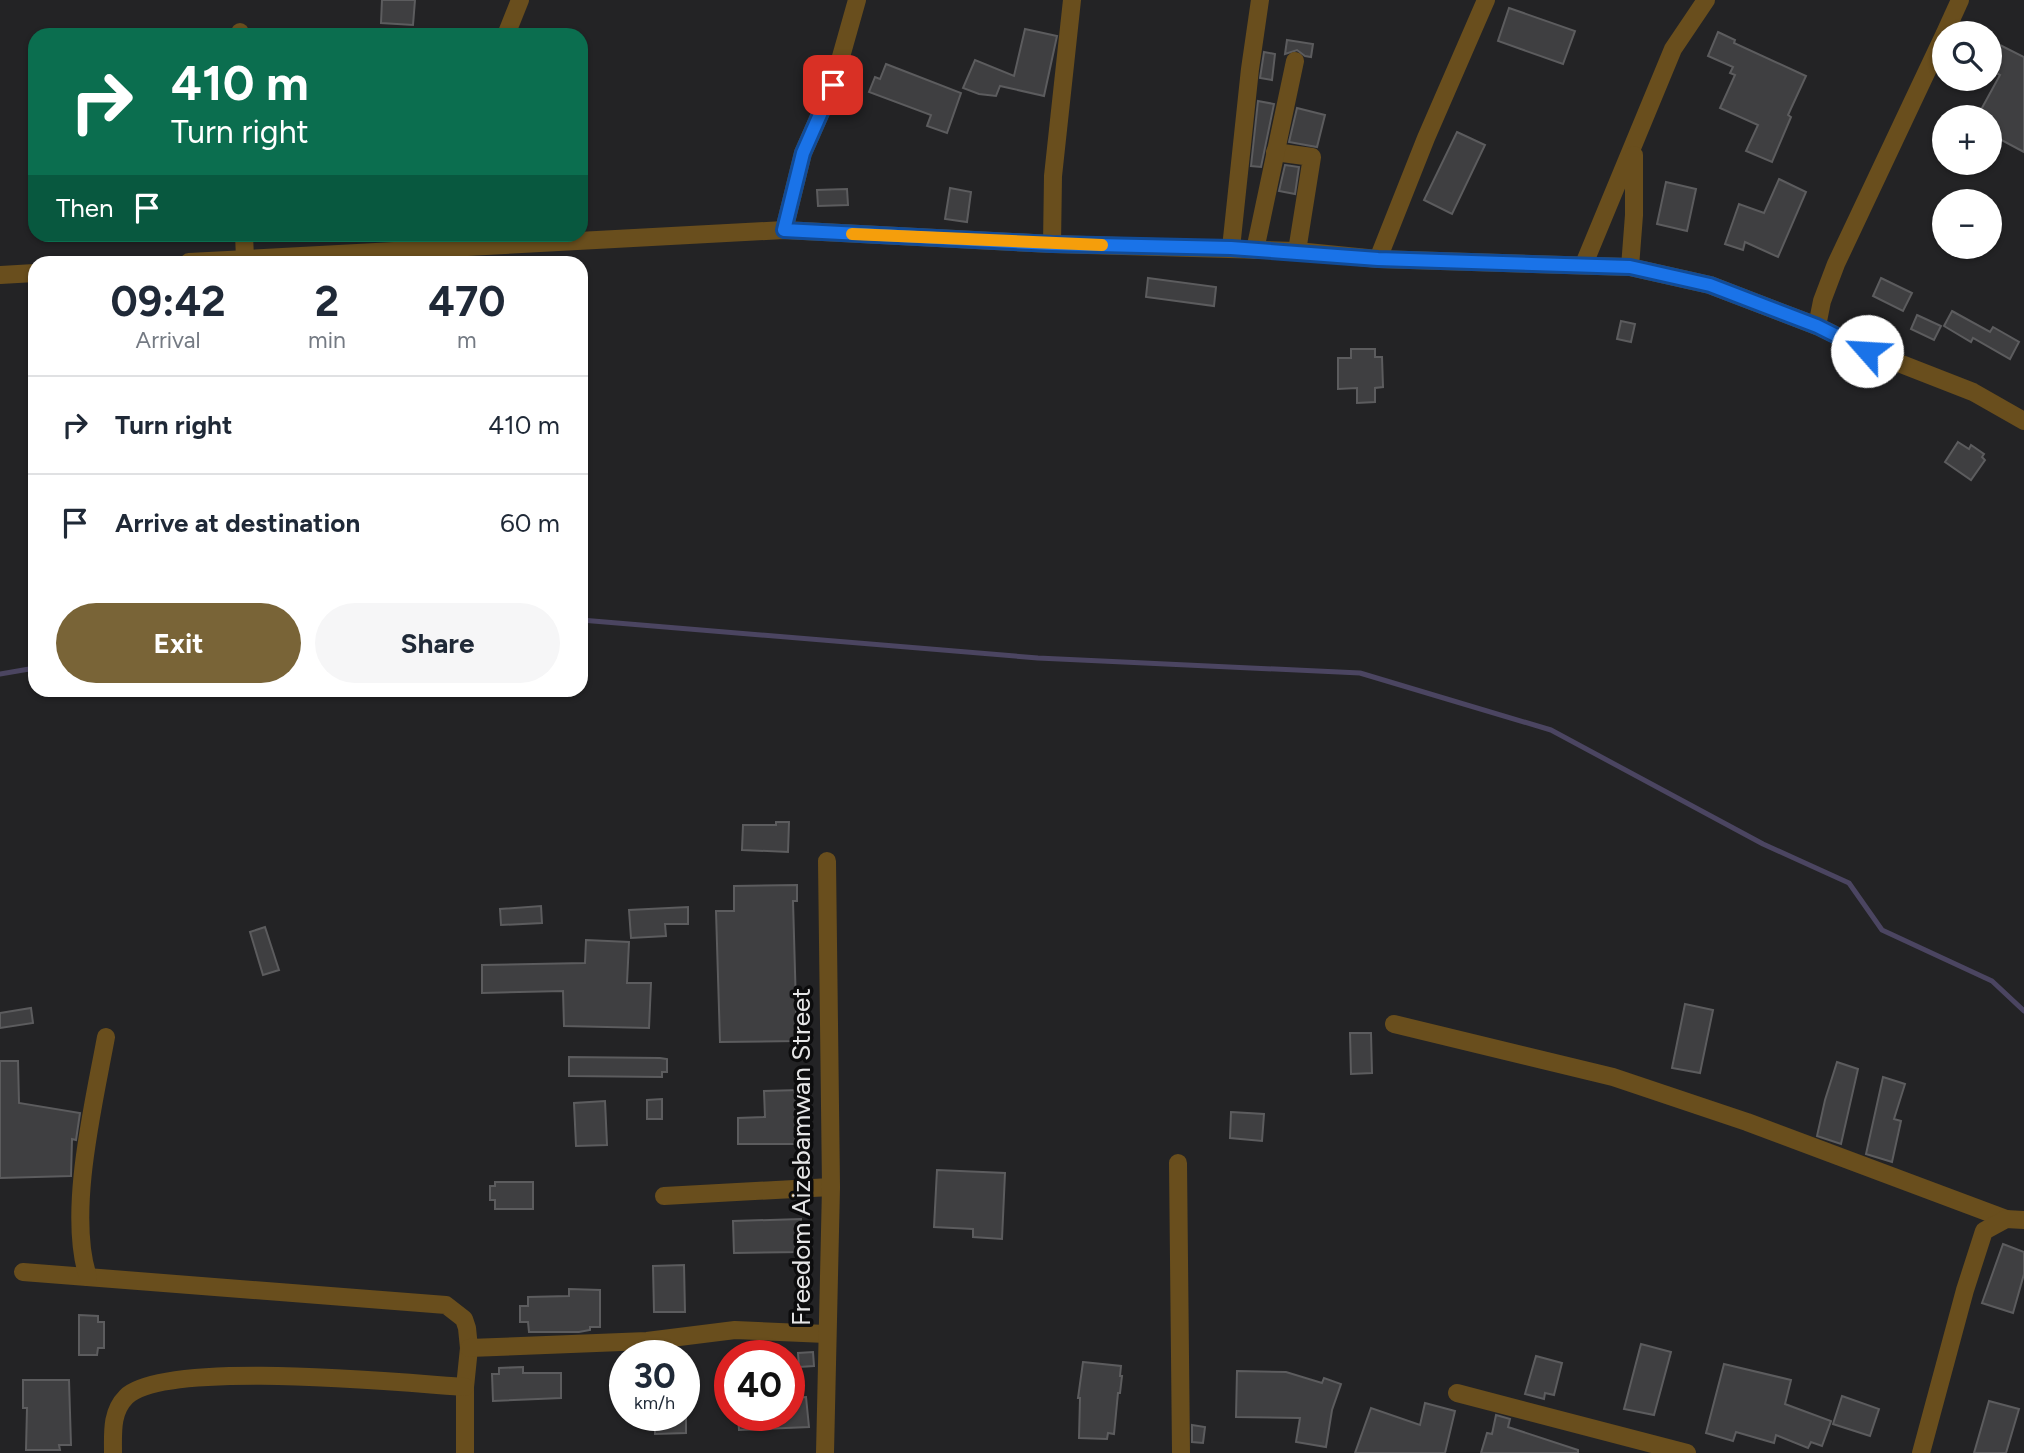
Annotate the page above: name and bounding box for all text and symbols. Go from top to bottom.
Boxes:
map controls [1932,21,2002,259]
button: search [1932,21,2002,91]
text: 410 m [171,53,309,112]
pin [803,55,863,115]
icon: right [56,56,147,147]
icon: arrive [814,66,852,104]
button: + [1932,105,2002,175]
text: Turn right [171,113,309,151]
icon: arrive [128,189,166,227]
button: − [1932,189,2002,259]
text: Then [56,192,114,224]
text: 09:42 [110,276,226,327]
text: 2 [315,276,339,327]
text: 470 [428,276,505,327]
position arrow [1830,314,1904,388]
text: Arrival [136,326,201,354]
text: min [308,326,346,354]
text: m [457,326,477,354]
icon: right [56,406,94,444]
text: Turn right [115,409,232,441]
text: 410 m [488,409,560,441]
icon: arrive [56,504,94,542]
text: Arrive at destination [115,507,360,539]
text: 60 m [500,507,560,539]
button: Exit [56,603,301,683]
button: Share [315,603,560,683]
street label: Freedom Aizebamwan Street [785,988,817,1326]
speed limit sign: 40 [714,1340,805,1431]
text: 30 [633,1355,676,1397]
text: km/h [634,1392,675,1414]

